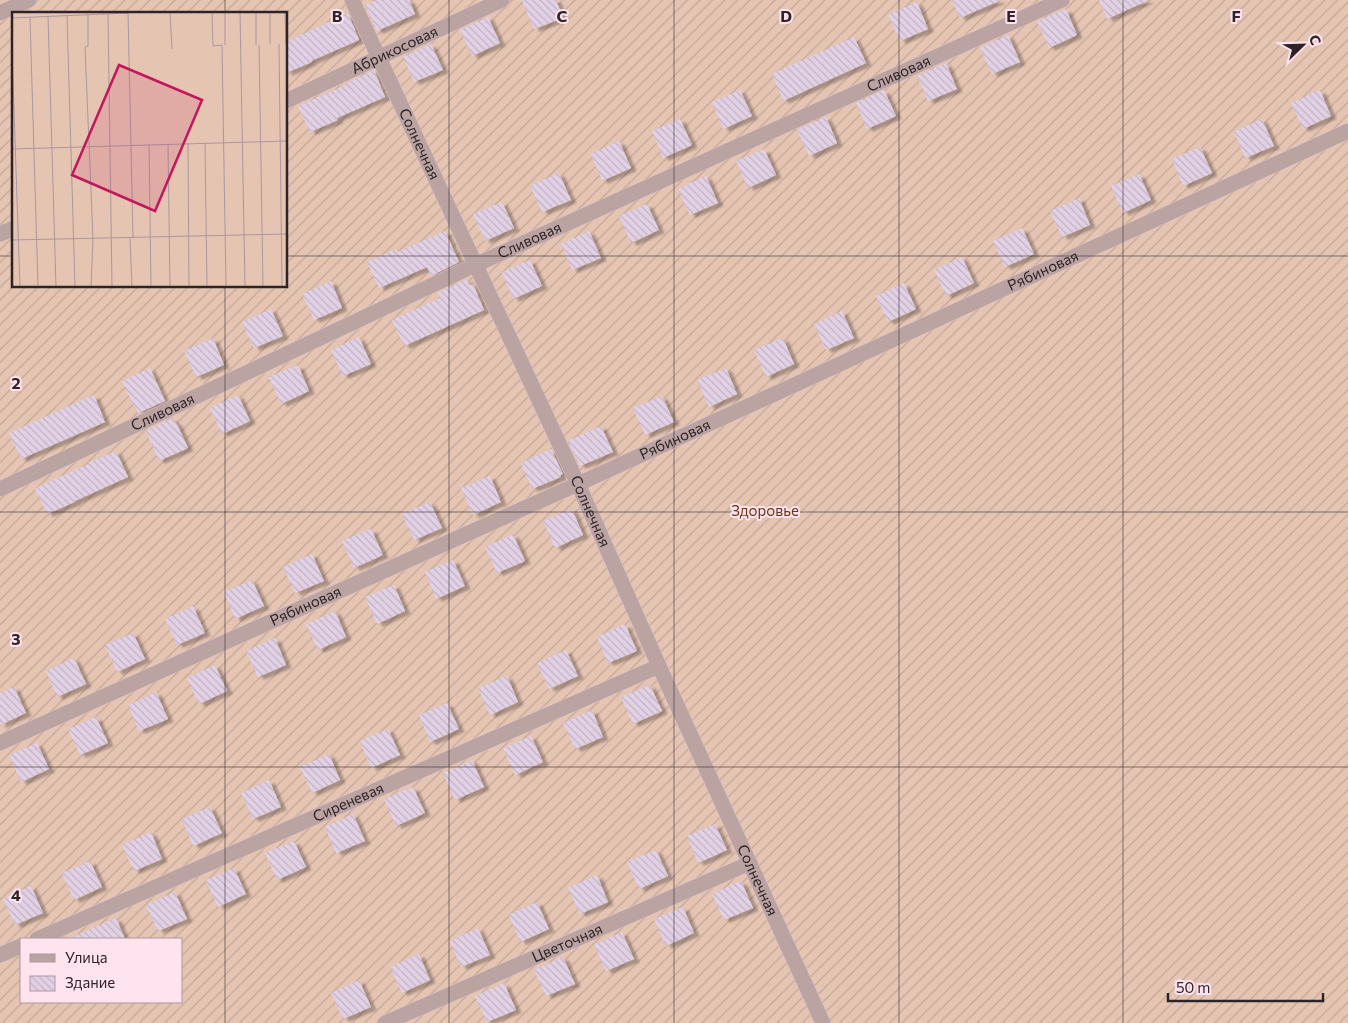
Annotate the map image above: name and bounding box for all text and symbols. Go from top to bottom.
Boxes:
text: B [332,6,343,25]
text: C [557,6,568,25]
text: D [780,6,792,25]
text: E [1006,6,1016,25]
text: F [1231,6,1241,25]
inset map [12,12,288,288]
north arrow [1278,20,1328,70]
street label: Абрикосовая [348,21,440,77]
text: С [1306,32,1325,47]
street label: Сливовая [863,51,933,95]
street label: Солнечная [396,105,445,182]
street label: Сливовая [494,217,564,262]
street label: Рябиновая [1004,246,1081,294]
text: 2 [11,373,21,392]
street label: Сливовая [128,389,197,434]
street label: Рябиновая [636,415,713,463]
street label: Солнечная [567,472,615,549]
park label: Здоровье [731,501,799,519]
street label: Рябиновая [267,581,344,629]
text: 3 [11,629,21,648]
street label: Сиреневая [310,778,386,825]
street label: Солнечная [734,841,782,918]
text: 4 [11,885,21,904]
street label: Цветочная [529,919,605,966]
legend [20,938,182,1003]
text: Улица [65,948,107,966]
scale bar [1168,970,1323,1002]
text: Здание [65,973,115,991]
text: 50 m [1176,978,1210,996]

